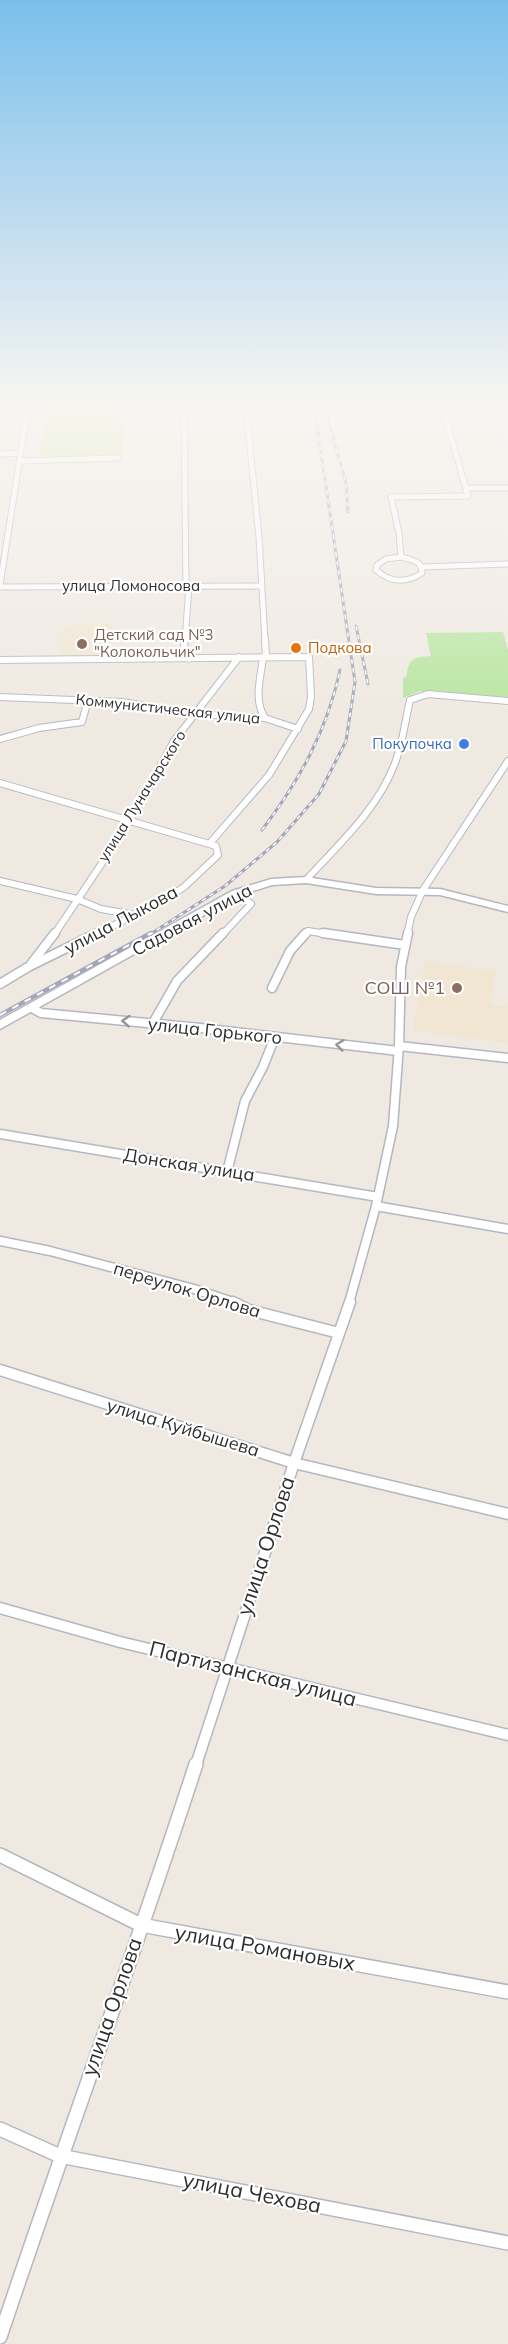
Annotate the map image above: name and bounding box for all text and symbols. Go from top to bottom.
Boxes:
street label: улица Ломоносова [62,576,200,595]
place label: Детский сад №3 "Колокольчик" [94,625,214,661]
marker: Детский сад №3 "Колокольчик" [75,637,89,651]
place label: Подкова [308,638,372,657]
marker: Подкова [289,641,303,655]
street label: Коммунистическая улица [75,689,261,728]
street label: улица Луначарского [93,726,190,865]
place label: Покупочка [372,734,452,753]
marker: Покупочка [457,737,471,751]
street label: Садовая улица [128,878,256,961]
street label: улица Лыкова [60,880,182,959]
place label: СОШ №1 [364,976,445,999]
marker: СОШ №1 [450,981,464,995]
street label: улица Горького [147,1012,283,1049]
one-way arrow [121,1015,130,1028]
one-way arrow [336,1039,345,1051]
street label: Донская улица [122,1143,256,1186]
street label: переулок Орлова [111,1256,264,1323]
street label: улица Куйбышева [104,1393,262,1462]
street label: улица Орлова [230,1473,300,1618]
street label: Партизанская улица [147,1635,360,1711]
street label: улица Романовых [173,1918,358,1976]
street label: улица Орлова [75,1934,147,2079]
street label: улица Чехова [181,2166,324,2218]

